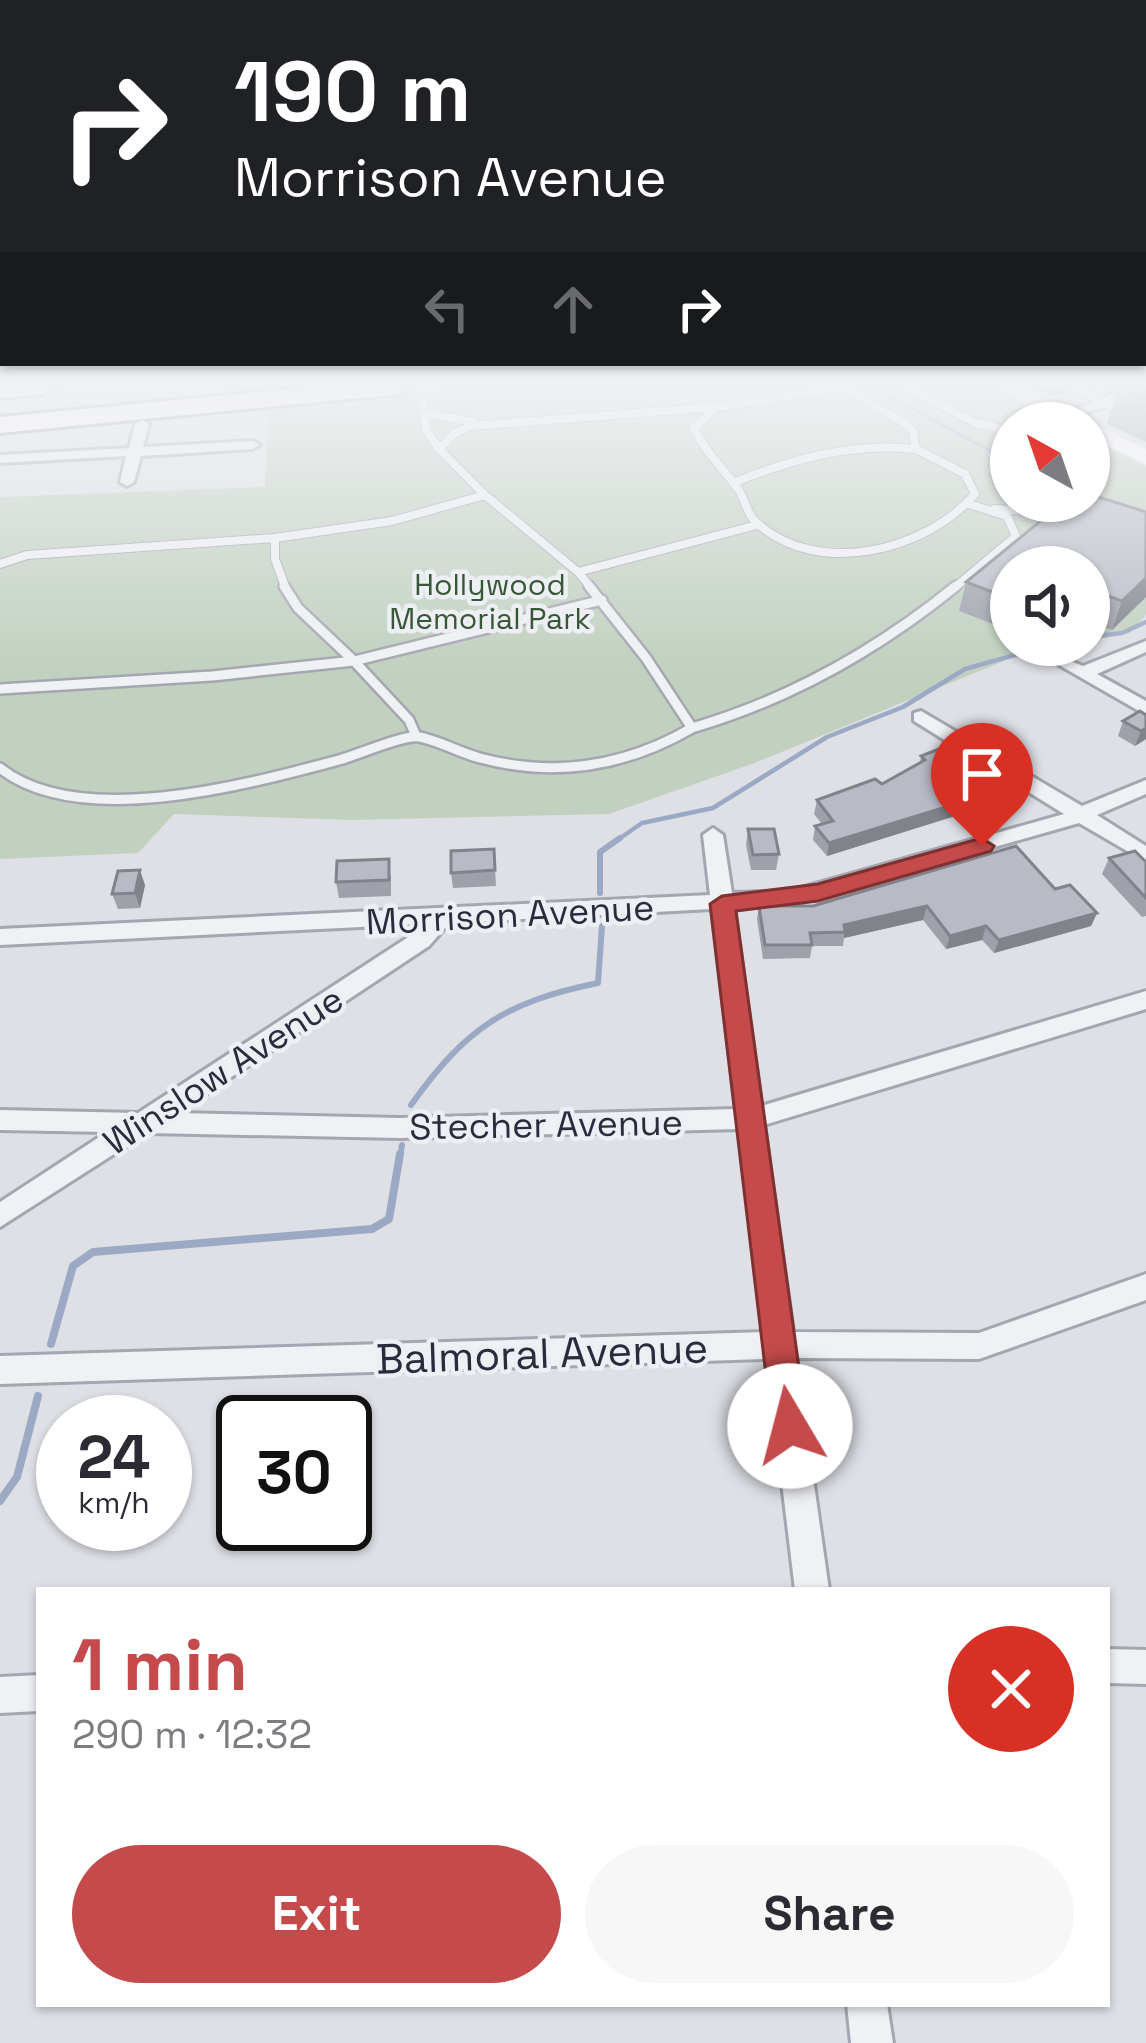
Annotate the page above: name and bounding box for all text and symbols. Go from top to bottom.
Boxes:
text: 190 m [234,38,471,146]
icon: right [36,48,192,204]
text: Morrison Avenue [234,143,667,212]
icon: left [414,276,480,342]
icon: ahead [540,276,606,342]
icon: right [666,276,732,342]
north arrow [990,402,1110,522]
map controls [990,402,1110,666]
button: sound [990,546,1110,666]
park label: Hollywood Memorial Park [389,565,591,638]
pin [931,723,1033,846]
icon: arrive [949,741,1015,807]
street label: Morrison Avenue [365,884,655,946]
street label: Winslow Avenue [95,976,352,1166]
street label: Stecher Avenue [409,1100,683,1150]
street label: Balmoral Avenue [375,1321,709,1386]
position arrow [727,1363,853,1489]
speed limit sign: 30 [216,1395,372,1551]
text: 24 [78,1419,150,1496]
text: km/h [78,1483,150,1522]
text: 1 min [72,1619,248,1711]
button: close [948,1626,1074,1752]
text: 290 m · 12:32 [72,1710,312,1759]
button: Exit [72,1845,561,1983]
button: Share [585,1845,1074,1983]

